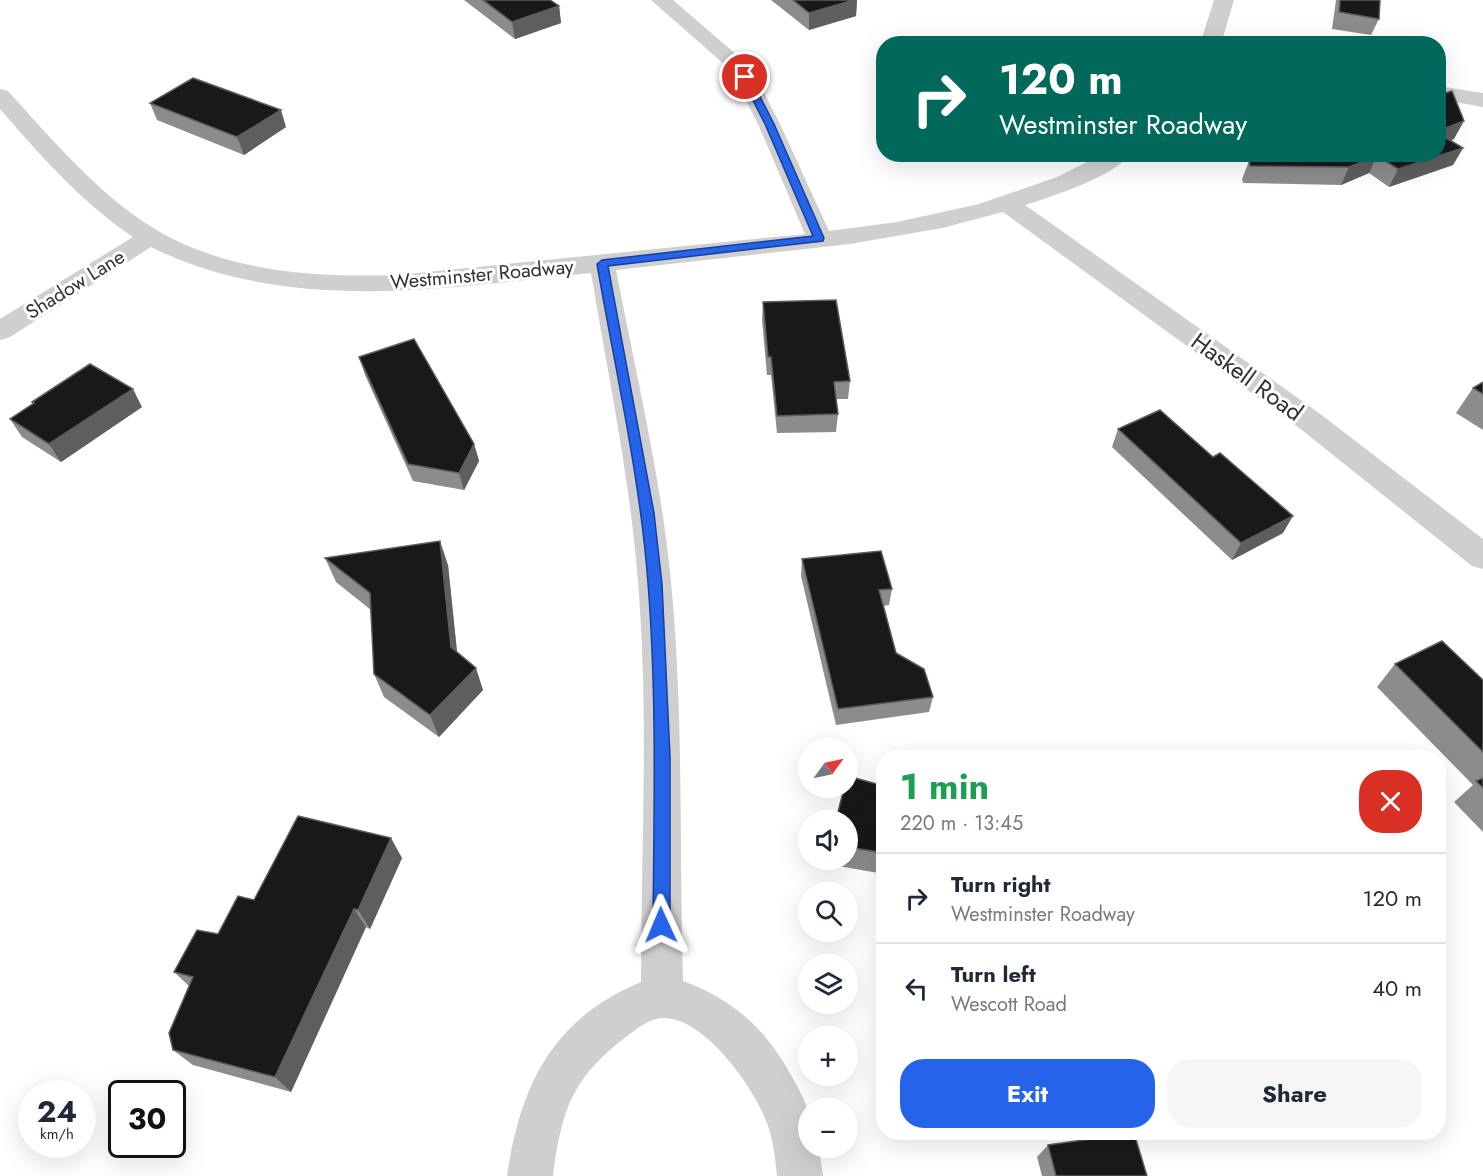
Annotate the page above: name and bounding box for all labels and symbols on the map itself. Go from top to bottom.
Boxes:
pin [719,51,770,102]
street label: Shadow Lane [20,242,130,326]
street label: Westminster Roadway [389,252,575,297]
street label: Haskell Road [1184,324,1311,429]
north arrow [798,738,858,798]
position arrow [629,893,693,957]
speed limit sign: 30 [108,1080,186,1158]

